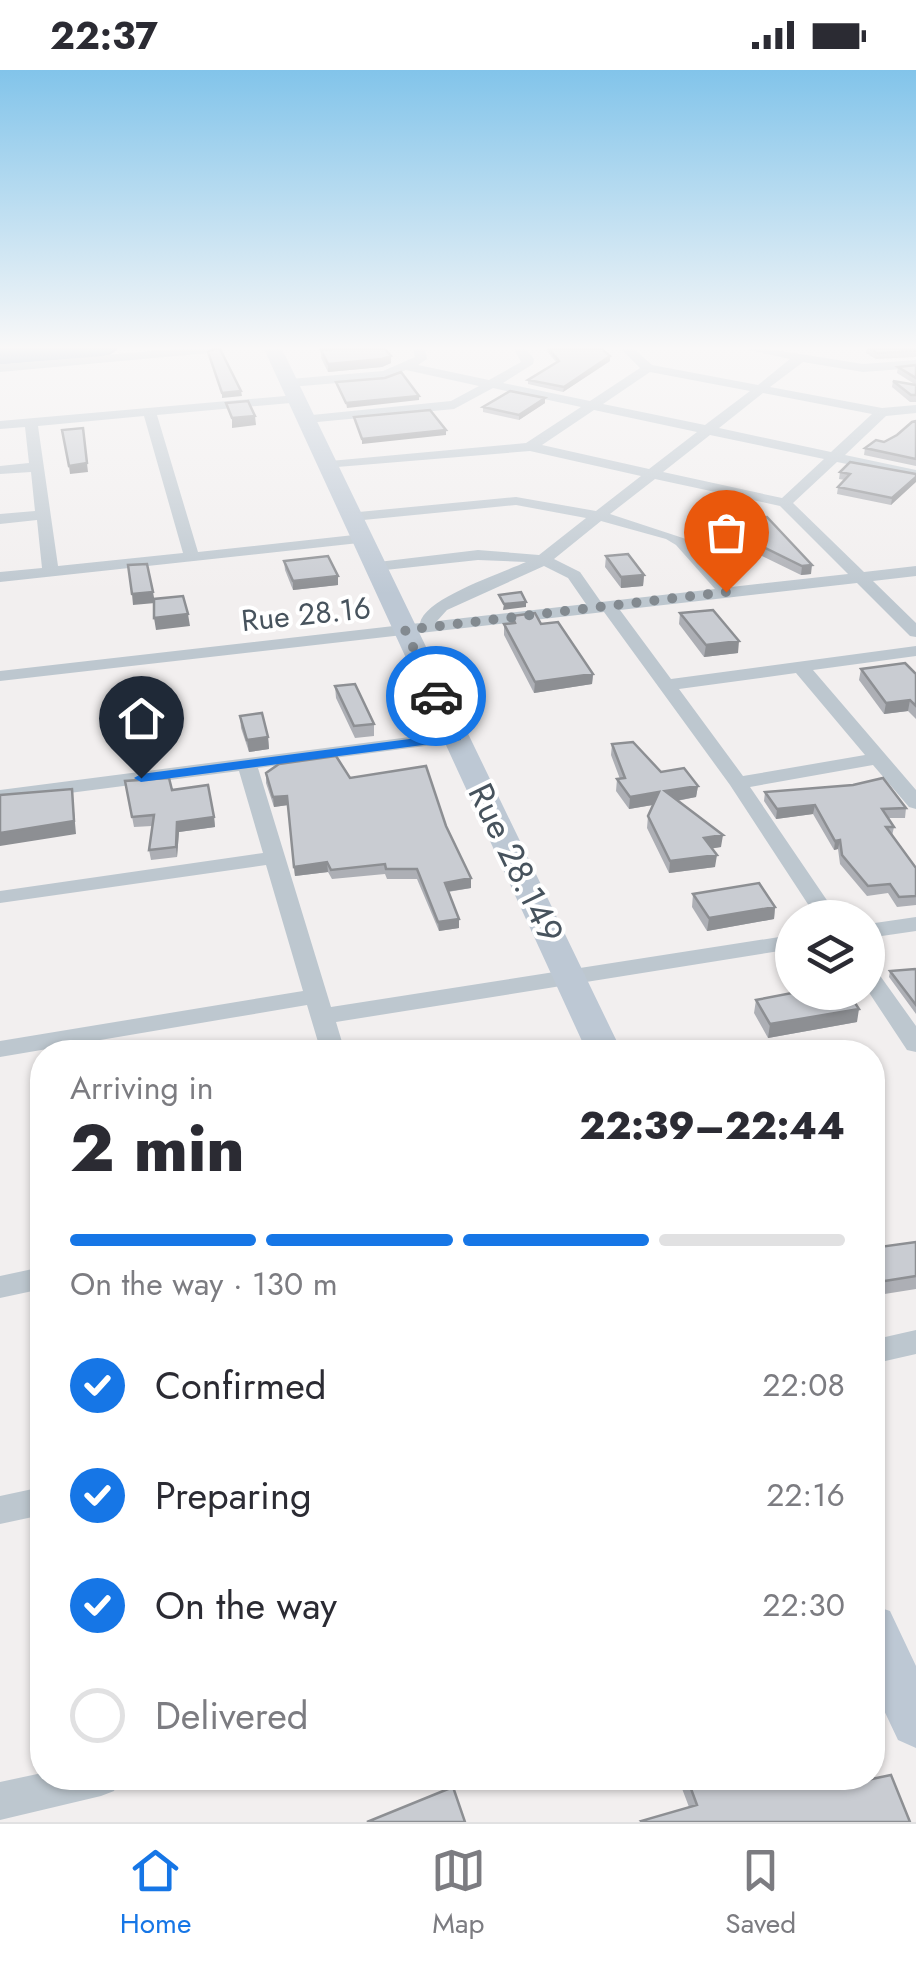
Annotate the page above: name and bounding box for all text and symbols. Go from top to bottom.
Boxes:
text: 22:37 [50,8,158,63]
pin [684,490,769,593]
icon: bag [699,505,754,560]
street label: Rue 28.16 [239,586,373,642]
courier [386,646,486,746]
icon: car [409,669,464,724]
pin [99,676,184,779]
icon: home [114,691,169,746]
street label: Rue 28.149 [456,775,576,951]
map controls [775,900,885,1010]
button: layers [775,900,885,1010]
text: Arriving in [70,1065,214,1111]
text: 22:39–22:44 [580,1098,845,1153]
text: 2 min [70,1101,245,1195]
text: On the way · 130 m [70,1261,338,1307]
icon: check [70,1358,125,1413]
text: Confirmed [155,1358,326,1413]
text: 22:08 [762,1362,845,1408]
icon: check [70,1468,125,1523]
text: Preparing [155,1468,312,1523]
text: 22:16 [766,1472,845,1518]
icon: check [70,1578,125,1633]
text: On the way [155,1578,337,1633]
text: 22:30 [762,1582,845,1628]
text: Delivered [155,1688,308,1743]
tab: Home [120,1843,191,1944]
tab: Map [431,1843,486,1944]
tab: Saved [725,1843,796,1944]

